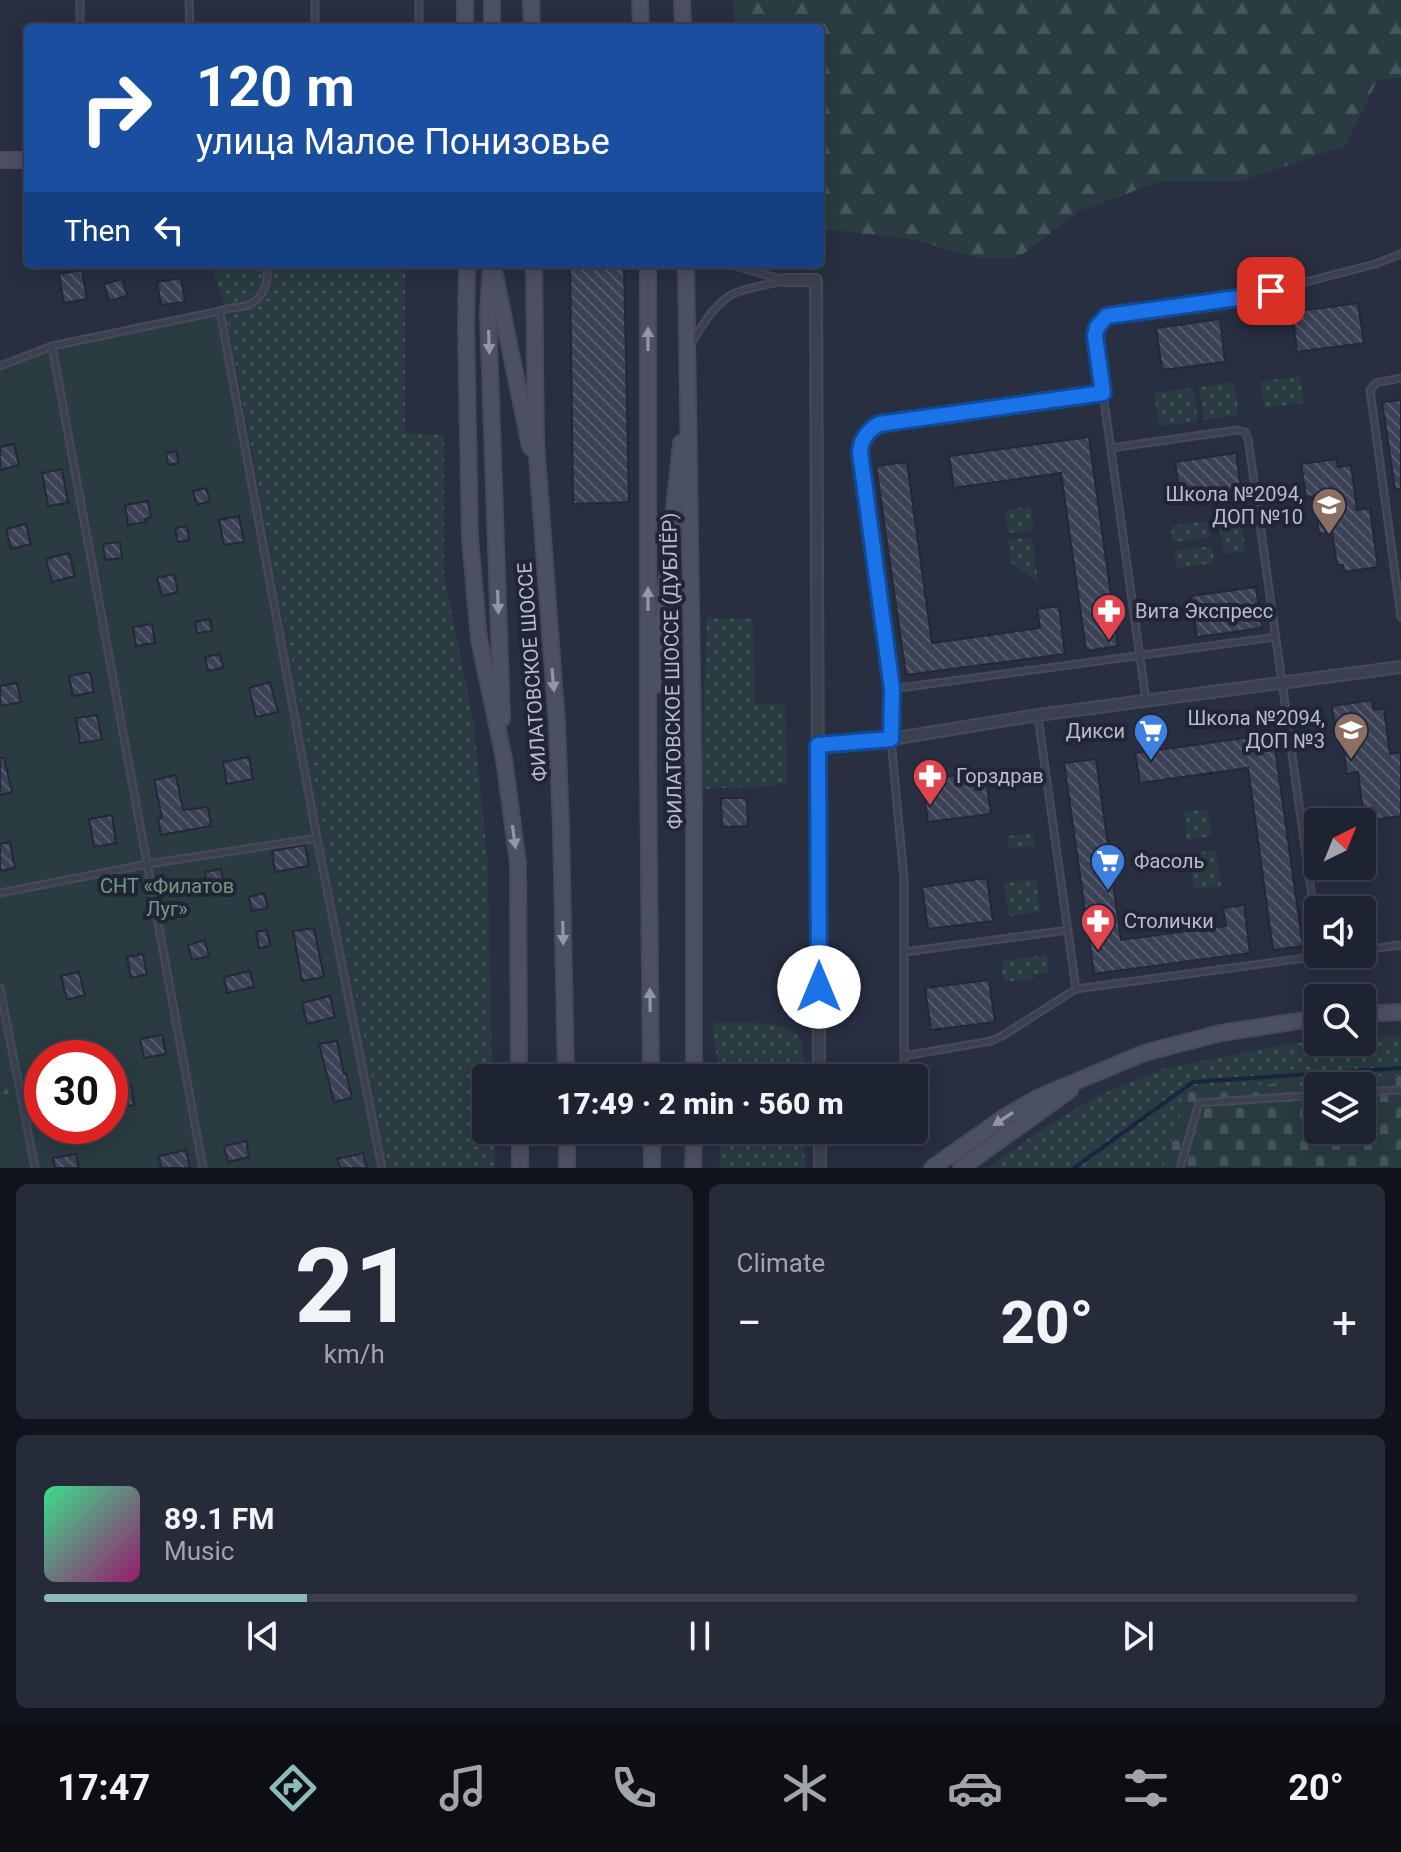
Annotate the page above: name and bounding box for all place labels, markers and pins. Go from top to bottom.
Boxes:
pin [1237,257,1305,325]
place label: Школа №2094, ДОП №10 [1165,482,1303,529]
school or university icon: Школа №2094, ДОП №10 [1310,486,1348,536]
pharmacy icon: Вита Экспресс [1090,592,1128,642]
place label: Вита Экспресс [1135,599,1273,623]
place label: Школа №2094, ДОП №3 [1187,706,1325,753]
school or university icon: Школа №2094, ДОП №3 [1332,711,1370,761]
supermarket icon: Дикси [1132,712,1170,762]
place label: Дикси [1066,719,1125,743]
pharmacy icon: Горздрав [911,757,949,807]
place label: Горздрав [956,764,1044,788]
supermarket icon: Фасоль [1089,842,1127,892]
place label: Фасоль [1134,849,1204,873]
pharmacy icon: Столички [1079,902,1117,952]
place label: Столички [1124,909,1214,933]

